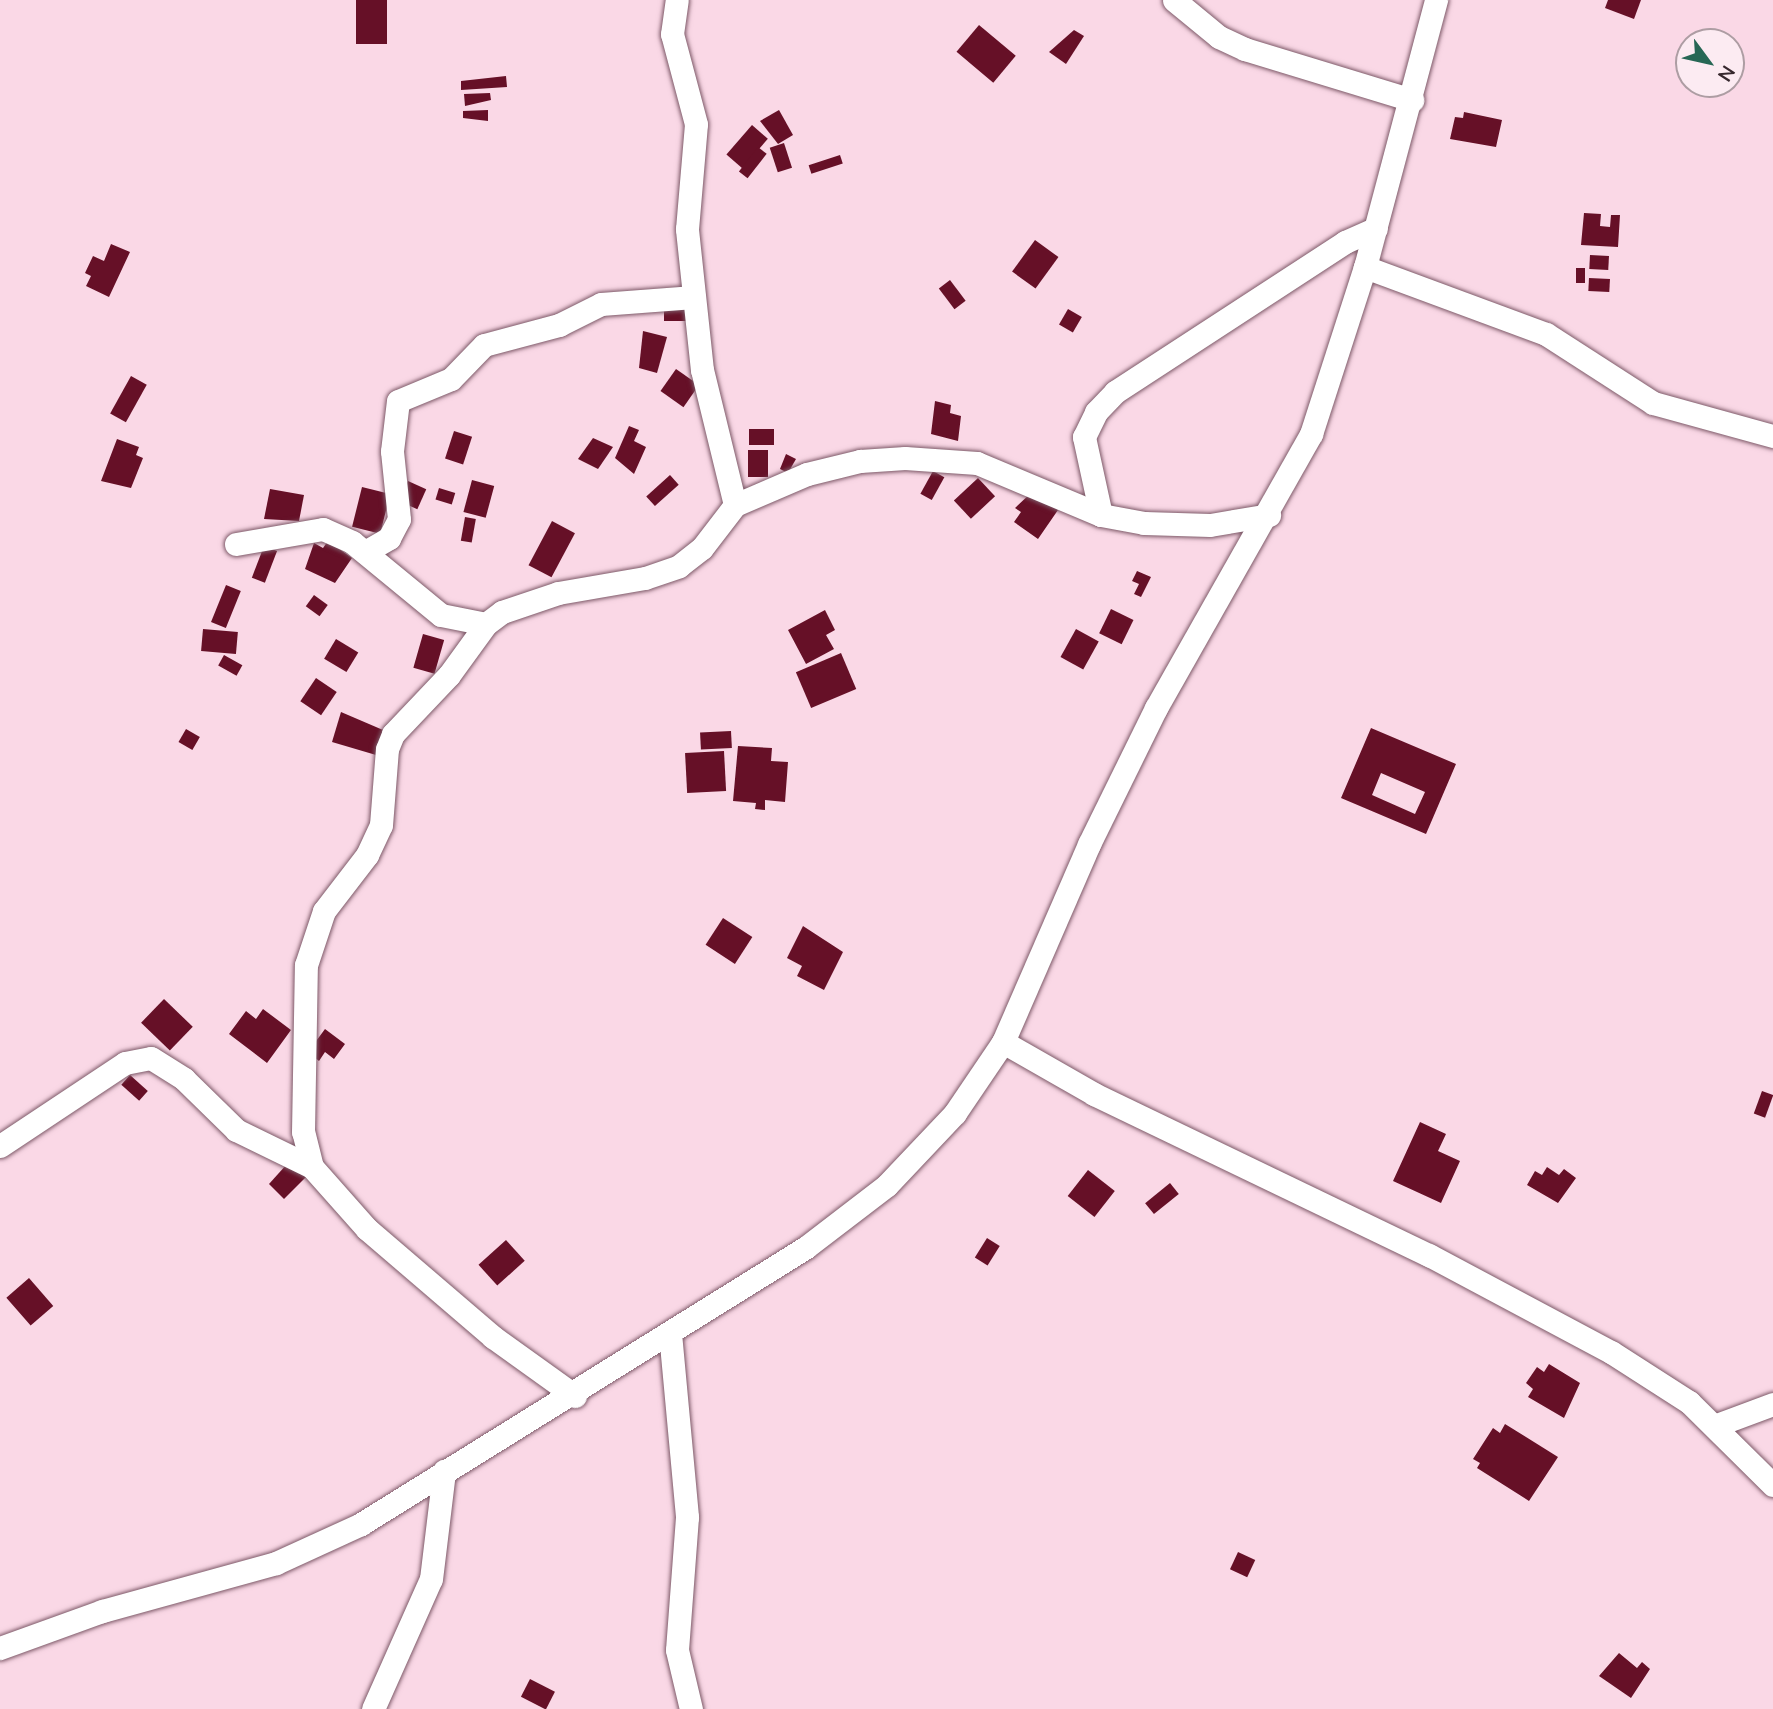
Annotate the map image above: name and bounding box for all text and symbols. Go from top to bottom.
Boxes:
north arrow [1675,28,1745,98]
text: N [1711,60,1741,86]

